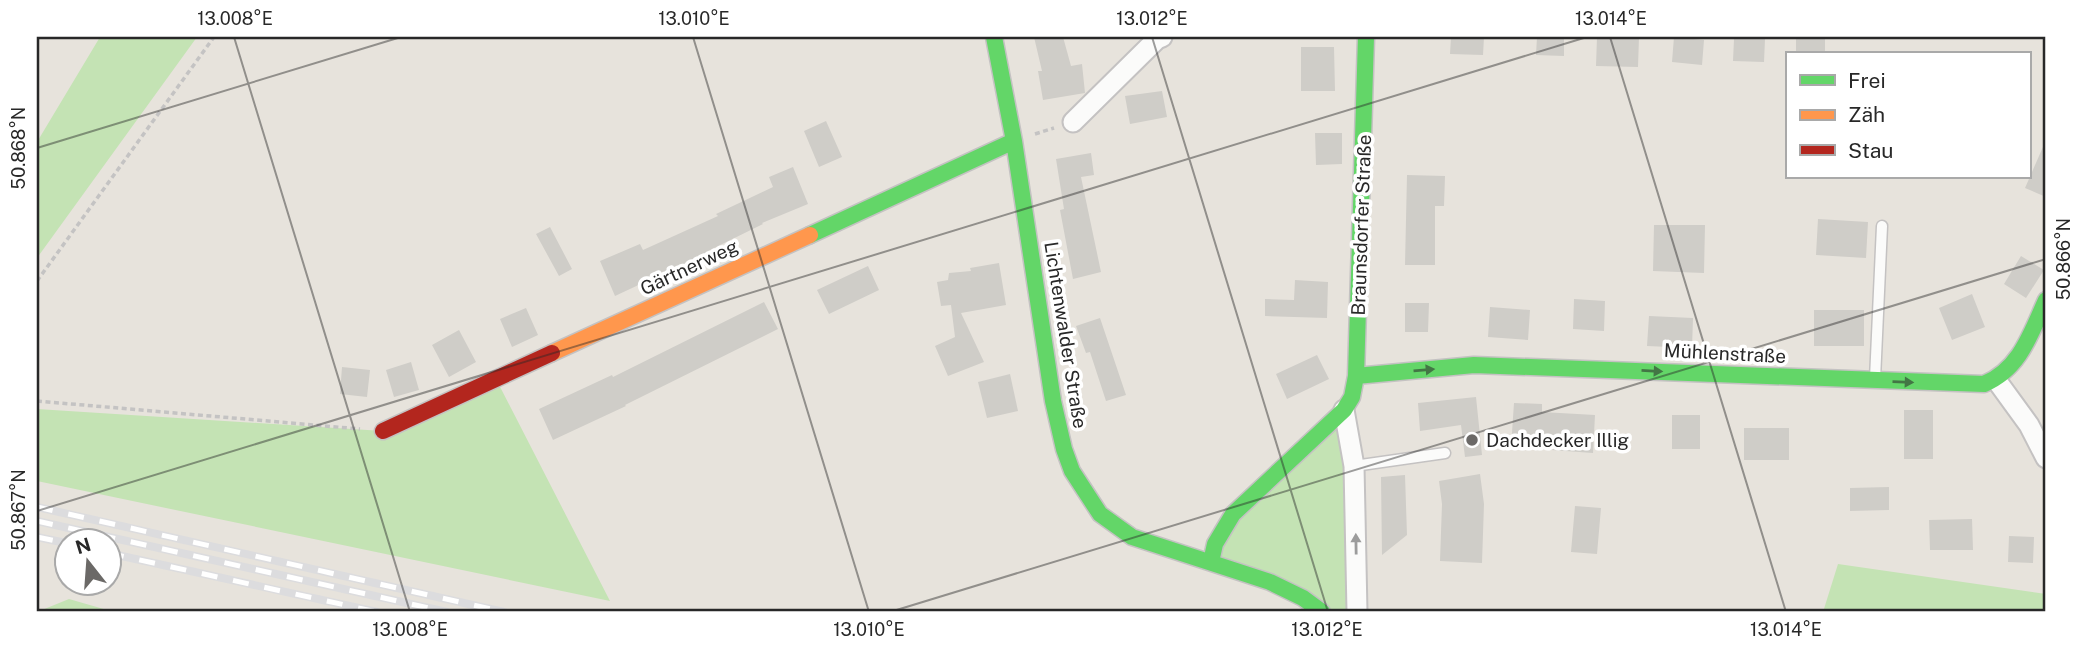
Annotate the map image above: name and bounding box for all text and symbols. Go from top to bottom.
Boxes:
text: 13.008°E [197,8,273,29]
text: 13.010°E [658,8,730,29]
text: 13.012°E [1116,8,1188,29]
text: 13.014°E [1575,8,1647,29]
legend [1786,52,2030,178]
text: Frei [1848,68,1886,93]
text: Zäh [1848,102,1885,127]
text: 50.868°N [8,107,29,189]
street label: Braunsdorfer Straße [1347,134,1375,316]
text: Stau [1848,138,1894,163]
text: 50.866°N [2053,218,2074,300]
street label: Gärtnerweg [637,235,742,299]
street label: Lichtenwalder Straße [1040,240,1092,430]
street label: Mühlenstraße [1663,339,1787,367]
one-way arrow [1414,364,1436,375]
one-way arrow [1641,366,1663,377]
one-way arrow [1893,376,1915,387]
place label: Dachdecker Illig [1486,429,1629,451]
marker: Dachdecker Illig [1464,432,1480,448]
text: 50.867°N [8,469,29,551]
north arrow [52,526,122,596]
text: N [73,533,93,558]
one-way arrow [1350,533,1362,555]
text: 13.008°E [372,619,448,640]
text: 13.010°E [833,619,905,640]
text: 13.012°E [1291,619,1363,640]
text: 13.014°E [1750,619,1822,640]

